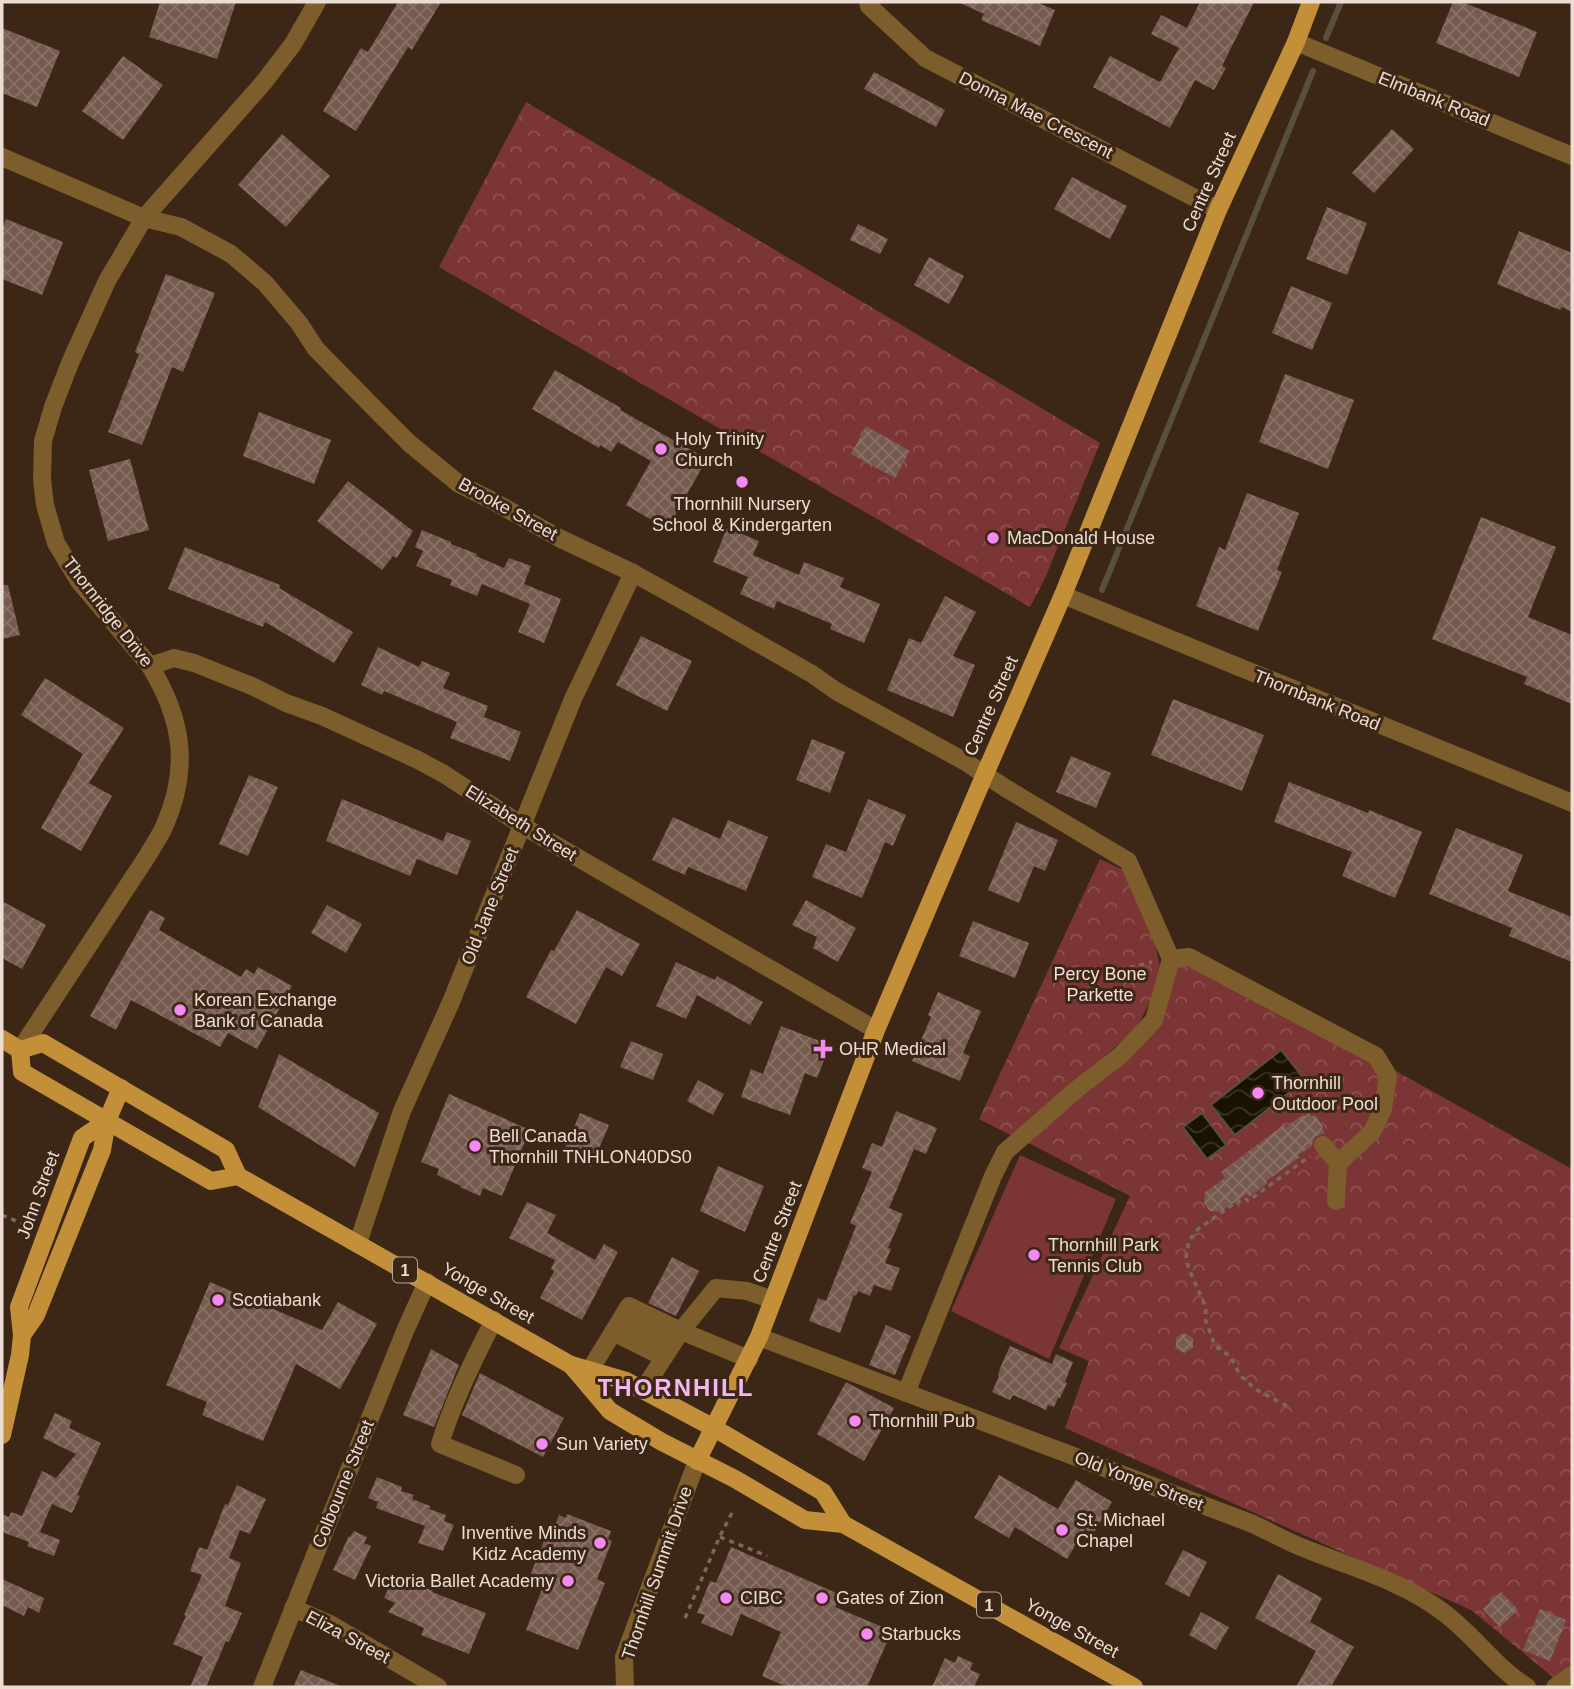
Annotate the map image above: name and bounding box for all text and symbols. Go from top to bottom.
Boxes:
street label: Donna Mae Crescent [956,67,1116,163]
street label: Elmbank Road [1376,68,1492,130]
street label: Centre Street [1178,129,1240,235]
place label: Holy Trinity Church [675,429,764,470]
marker: Holy Trinity Church [653,441,669,457]
street label: Brooke Street [455,474,561,544]
marker: Thornhill Nursery School & Kindergarten [734,474,750,490]
place label: Thornhill Nursery School & Kindergarten [652,494,832,535]
place label: MacDonald House [1007,528,1155,548]
marker: MacDonald House [985,530,1001,546]
street label: Thornridge Drive [59,553,157,671]
street label: Centre Street [960,653,1022,759]
street label: Thornbank Road [1251,666,1383,734]
street label: Elizabeth Street [462,781,580,865]
street label: Old Jane Street [457,844,523,968]
park label: Percy Bone Parkette [1053,964,1147,1005]
place label: Korean Exchange Bank of Canada [194,990,337,1031]
marker: Korean Exchange Bank of Canada [172,1002,188,1018]
marker: OHR Medical [813,1039,833,1059]
place label: OHR Medical [839,1039,946,1059]
place label: Thornhill Outdoor Pool [1272,1073,1378,1114]
marker: Thornhill Outdoor Pool [1250,1085,1266,1101]
place label: Bell Canada Thornhill TNHLON40DS0 [489,1126,692,1167]
marker: Bell Canada Thornhill TNHLON40DS0 [467,1138,483,1154]
street label: John Street [13,1148,63,1242]
street label: Centre Street [748,1178,806,1286]
place label: Thornhill Park Tennis Club [1048,1235,1160,1276]
marker: Thornhill Park Tennis Club [1026,1247,1042,1263]
road number: 1 [393,1258,417,1282]
street label: Yonge Street [438,1258,538,1328]
place label: Scotiabank [232,1290,322,1310]
marker: Scotiabank [210,1292,226,1308]
district label: THORNHILL [598,1374,754,1401]
place label: Thornhill Pub [869,1411,975,1431]
marker: Thornhill Pub [847,1413,863,1429]
street label: Colbourne Street [308,1417,378,1551]
place label: Sun Variety [556,1434,648,1454]
marker: Sun Variety [534,1436,550,1452]
street label: Old Yonge Street [1072,1447,1206,1515]
street label: Thornhill Summit Drive [618,1484,696,1662]
place label: St. Michael Chapel [1076,1510,1165,1551]
marker: St. Michael Chapel [1054,1522,1070,1538]
place label: Inventive Minds Kidz Academy [461,1523,586,1564]
marker: Inventive Minds Kidz Academy [592,1535,608,1551]
place label: Victoria Ballet Academy [365,1571,554,1591]
marker: Victoria Ballet Academy [560,1573,576,1589]
place label: CIBC [740,1588,783,1608]
place label: Gates of Zion [836,1588,944,1608]
marker: CIBC [718,1590,734,1606]
marker: Gates of Zion [814,1590,830,1606]
road number: 1 [977,1592,1001,1618]
street label: Yonge Street [1022,1594,1122,1662]
street label: Eliza Street [303,1607,393,1667]
place label: Starbucks [881,1624,961,1644]
marker: Starbucks [859,1626,875,1642]

